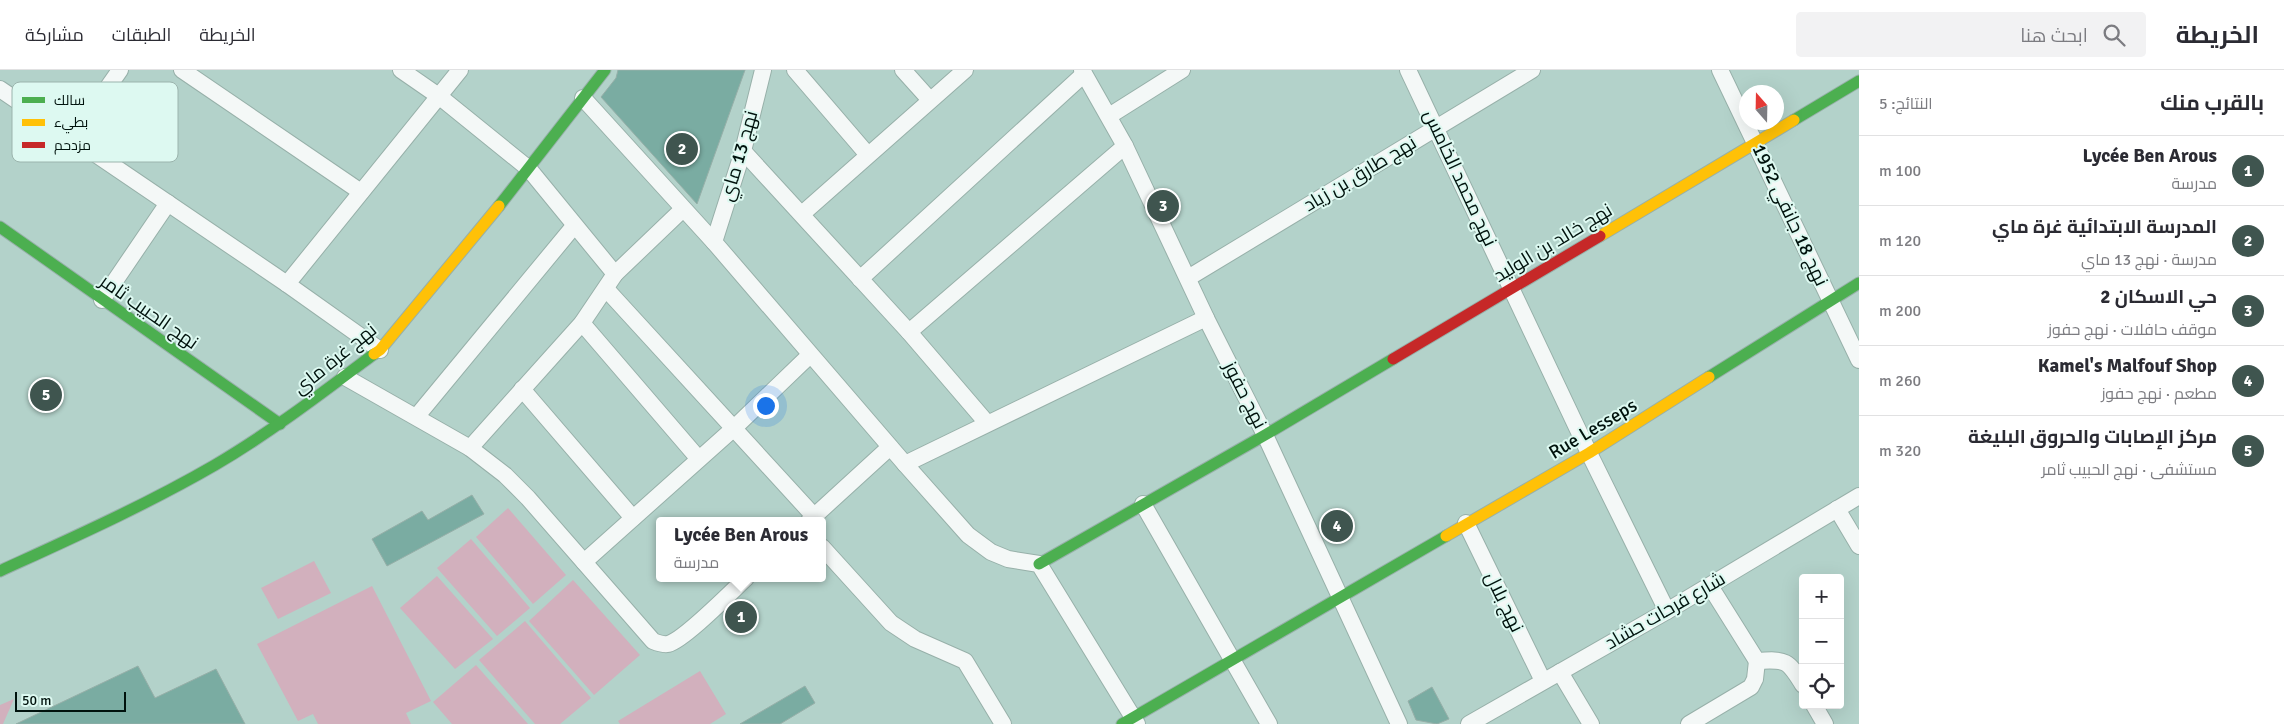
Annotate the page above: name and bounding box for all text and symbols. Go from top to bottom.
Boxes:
search box [1796,12,2146,57]
text: الخريطة [2176,20,2259,50]
icon: search [2100,21,2128,49]
text: مشاركة [25,24,84,46]
text: الطبقات [112,24,171,46]
text: الخريطة [199,24,256,46]
text: ابحث هنا [2020,24,2088,48]
legend [12,82,178,162]
north arrow [1739,85,1784,130]
text: بالقرب منك [2160,90,2264,116]
text: سالك [54,92,85,109]
text: النتائج: 5 [1879,94,1933,114]
street label: نهج محمد الخامس [1417,106,1502,250]
street label: نهج 13 ماي [715,108,765,205]
text: بطيء [54,114,88,134]
pin: 2 [666,130,698,168]
street label: نهج طارق بن زياد [1299,131,1422,218]
text: مزدحم [54,137,91,155]
street label: نهج 18 جانفي 1952 [1745,140,1833,291]
text: Lycée Ben Arous [2083,144,2217,168]
text: 100 m [1879,161,1921,181]
text: 1 [2244,161,2252,181]
text: مدرسة [2171,174,2217,194]
pin: 3 [1147,187,1179,225]
street label: نهج خالد بن الوليد [1489,198,1617,289]
text: المدرسة الابتدائية غرة ماي [1992,215,2217,239]
text: 120 m [1879,231,1921,251]
text: 2 [2244,231,2252,251]
text: مدرسة · نهج 13 ماي [2081,250,2217,270]
street label: نهج الحبيب ثامر [94,269,203,356]
text: حي الاسكان 2 [2100,285,2217,309]
text: 200 m [1879,301,1921,321]
text: 3 [2244,301,2252,321]
street label: نهج غرة ماي [288,318,383,402]
text: موقف حافلات · نهج حفوز [2048,320,2217,340]
text: Kamel's Malfouf Shop [2038,354,2217,378]
street label: نهج حفوز [1217,356,1272,433]
text: 260 m [1879,371,1921,391]
text: 4 [2244,371,2252,391]
pin: 5 [30,376,62,414]
text: مطعم · نهج حفوز [2101,384,2217,404]
your location [753,393,779,419]
street label: Rue Lesseps [1545,393,1641,465]
text: مركز الإصابات والحروق البليغة [1968,425,2217,449]
text: 320 m [1879,441,1921,461]
text: 5 [2244,441,2252,461]
text: مستشفى · نهج الحبيب ثامر [2041,460,2217,480]
pin: 4 [1321,507,1353,545]
popup [656,517,826,582]
text: Lycée Ben Arous [674,523,808,547]
text: مدرسة [674,553,719,573]
street label: شارع فرحات حشاد [1600,567,1730,656]
street label: نهج بلال [1478,568,1529,637]
map controls [1799,574,1844,709]
button: + [1799,574,1844,619]
pin: 1 [725,598,757,636]
button: − [1799,619,1844,664]
button: locate [1799,664,1844,709]
scale bar [15,689,126,712]
text: 50 m [22,692,51,709]

